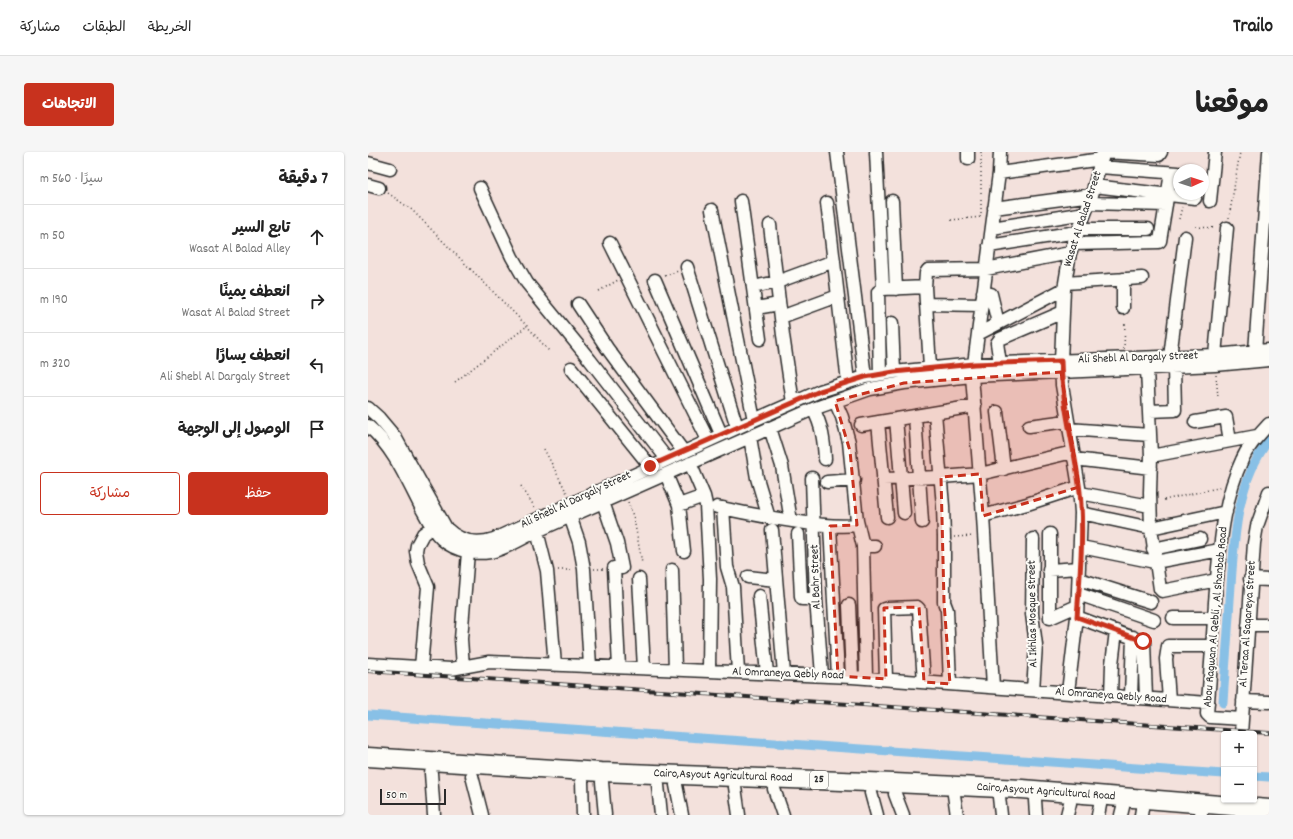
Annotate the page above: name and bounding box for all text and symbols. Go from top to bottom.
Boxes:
text: Trailo [1233,14,1273,41]
text: مشاركة [20,18,60,38]
text: الطبقات [82,18,126,38]
text: الخريطة [148,18,191,38]
button: الاتجاهات [24,83,114,126]
text: موقعنا [1195,87,1269,127]
north arrow [1173,164,1209,200]
text: 7 دقيقة [278,168,328,192]
street label: Wasat Al Balad Street [1059,168,1107,269]
text: سيرًا · 560 m [40,170,103,189]
text: تابع السير [233,218,290,240]
icon: ahead [306,226,328,248]
text: 50 m [40,227,65,246]
text: Wasat Al Balad Alley [189,240,290,259]
text: انعطف يمينًا [220,282,290,304]
icon: right [306,290,328,312]
text: 190 m [40,291,68,310]
text: Wasat Al Balad Street [182,304,290,323]
text: انعطف يسارًا [216,346,290,368]
street label: Ali Shebl Al Dargaly Street [1078,347,1199,369]
icon: left [306,354,328,376]
text: 320 m [40,355,70,374]
text: Ali Shebl Al Dargaly Street [160,368,290,387]
icon: arrive [306,418,328,440]
text: الوصول إلى الوجهة [178,419,290,441]
route end [641,457,659,475]
street label: Ali Shebl Al Dargaly Street [518,467,635,533]
button: مشاركة [40,472,180,515]
button: حفظ [188,472,328,515]
street label: Abou Ragwan Al Qebli , Al Shanbab Road [1200,526,1232,708]
street label: Al Bahr Street [806,543,826,610]
street label: Al Ikhlas Mosque Street [1024,559,1042,668]
street label: Al Teraa Al Saqareya Street [1235,560,1261,688]
route start [1134,632,1152,650]
street label: Al Omraneya Qebly Road [732,664,844,684]
street label: Al Omraneya Qebly Road [1055,684,1167,708]
map controls [1221,731,1257,803]
button: + [1221,731,1257,767]
street label: Cairo,Asyout Agricultural Road [653,765,793,787]
button: − [1221,767,1257,803]
road number: 25 [810,771,828,789]
street label: Cairo,Asyout Agricultural Road [976,779,1116,805]
scale bar [380,787,446,806]
text: 50 m [386,788,407,804]

